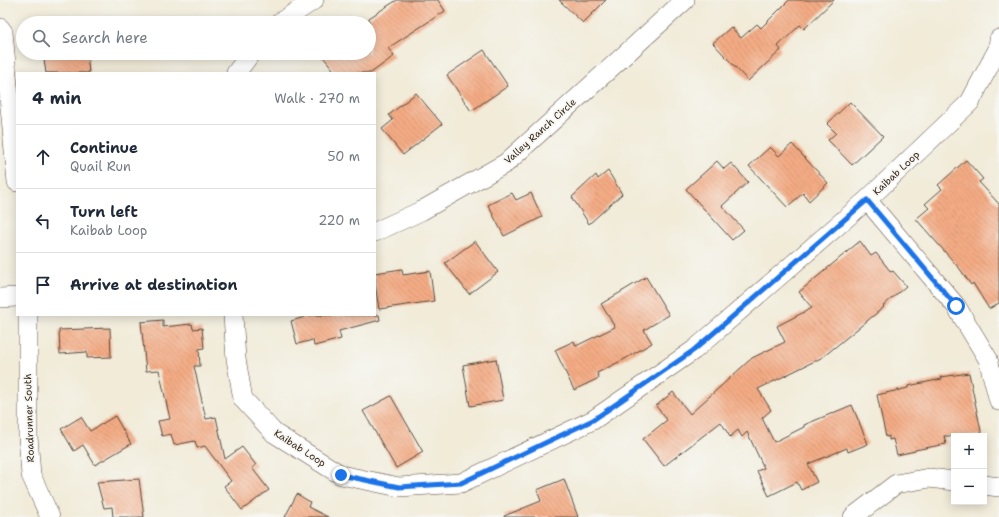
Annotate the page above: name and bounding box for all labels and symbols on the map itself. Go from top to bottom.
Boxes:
street label: Valley Ranch Circle [501,95,579,167]
street label: Kaibab Loop [870,148,922,198]
route start [947,297,965,315]
street label: Roadrunner South [21,373,37,463]
street label: Kaibab Loop [272,426,329,470]
route end [332,466,350,484]

